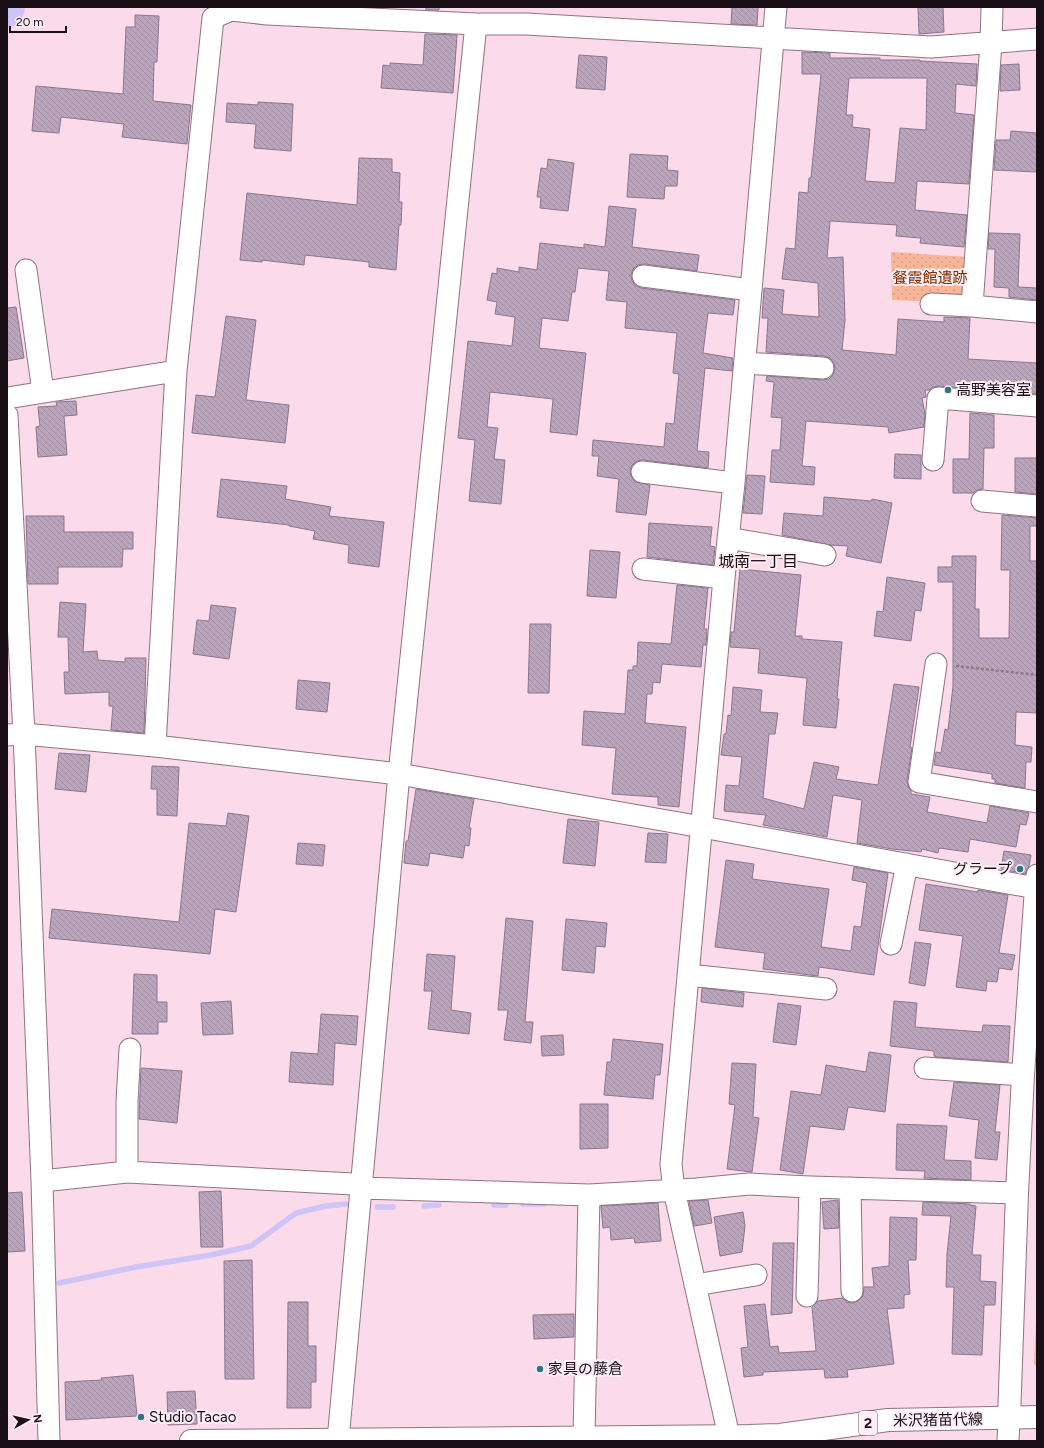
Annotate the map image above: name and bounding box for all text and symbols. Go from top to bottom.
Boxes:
scale bar [10,8,66,34]
text: 20 m [16,15,44,29]
park label: 餐霞館遺跡 [892,269,968,287]
place label: 高野美容室 [956,381,1031,399]
marker: 高野美容室 [943,385,953,395]
district label: 城南一丁目 [718,552,798,571]
place label: グラープ [953,860,1012,878]
marker: グラープ [1015,864,1025,874]
place label: 家具の藤倉 [548,1360,623,1378]
marker: 家具の藤倉 [535,1364,545,1374]
north arrow [8,1400,48,1440]
place label: Studio Tacao [149,1408,237,1426]
street label: 米沢猪苗代線 [893,1410,983,1430]
road number: 2 [859,1411,877,1435]
marker: Studio Tacao [136,1412,146,1422]
text: N [30,1414,44,1424]

